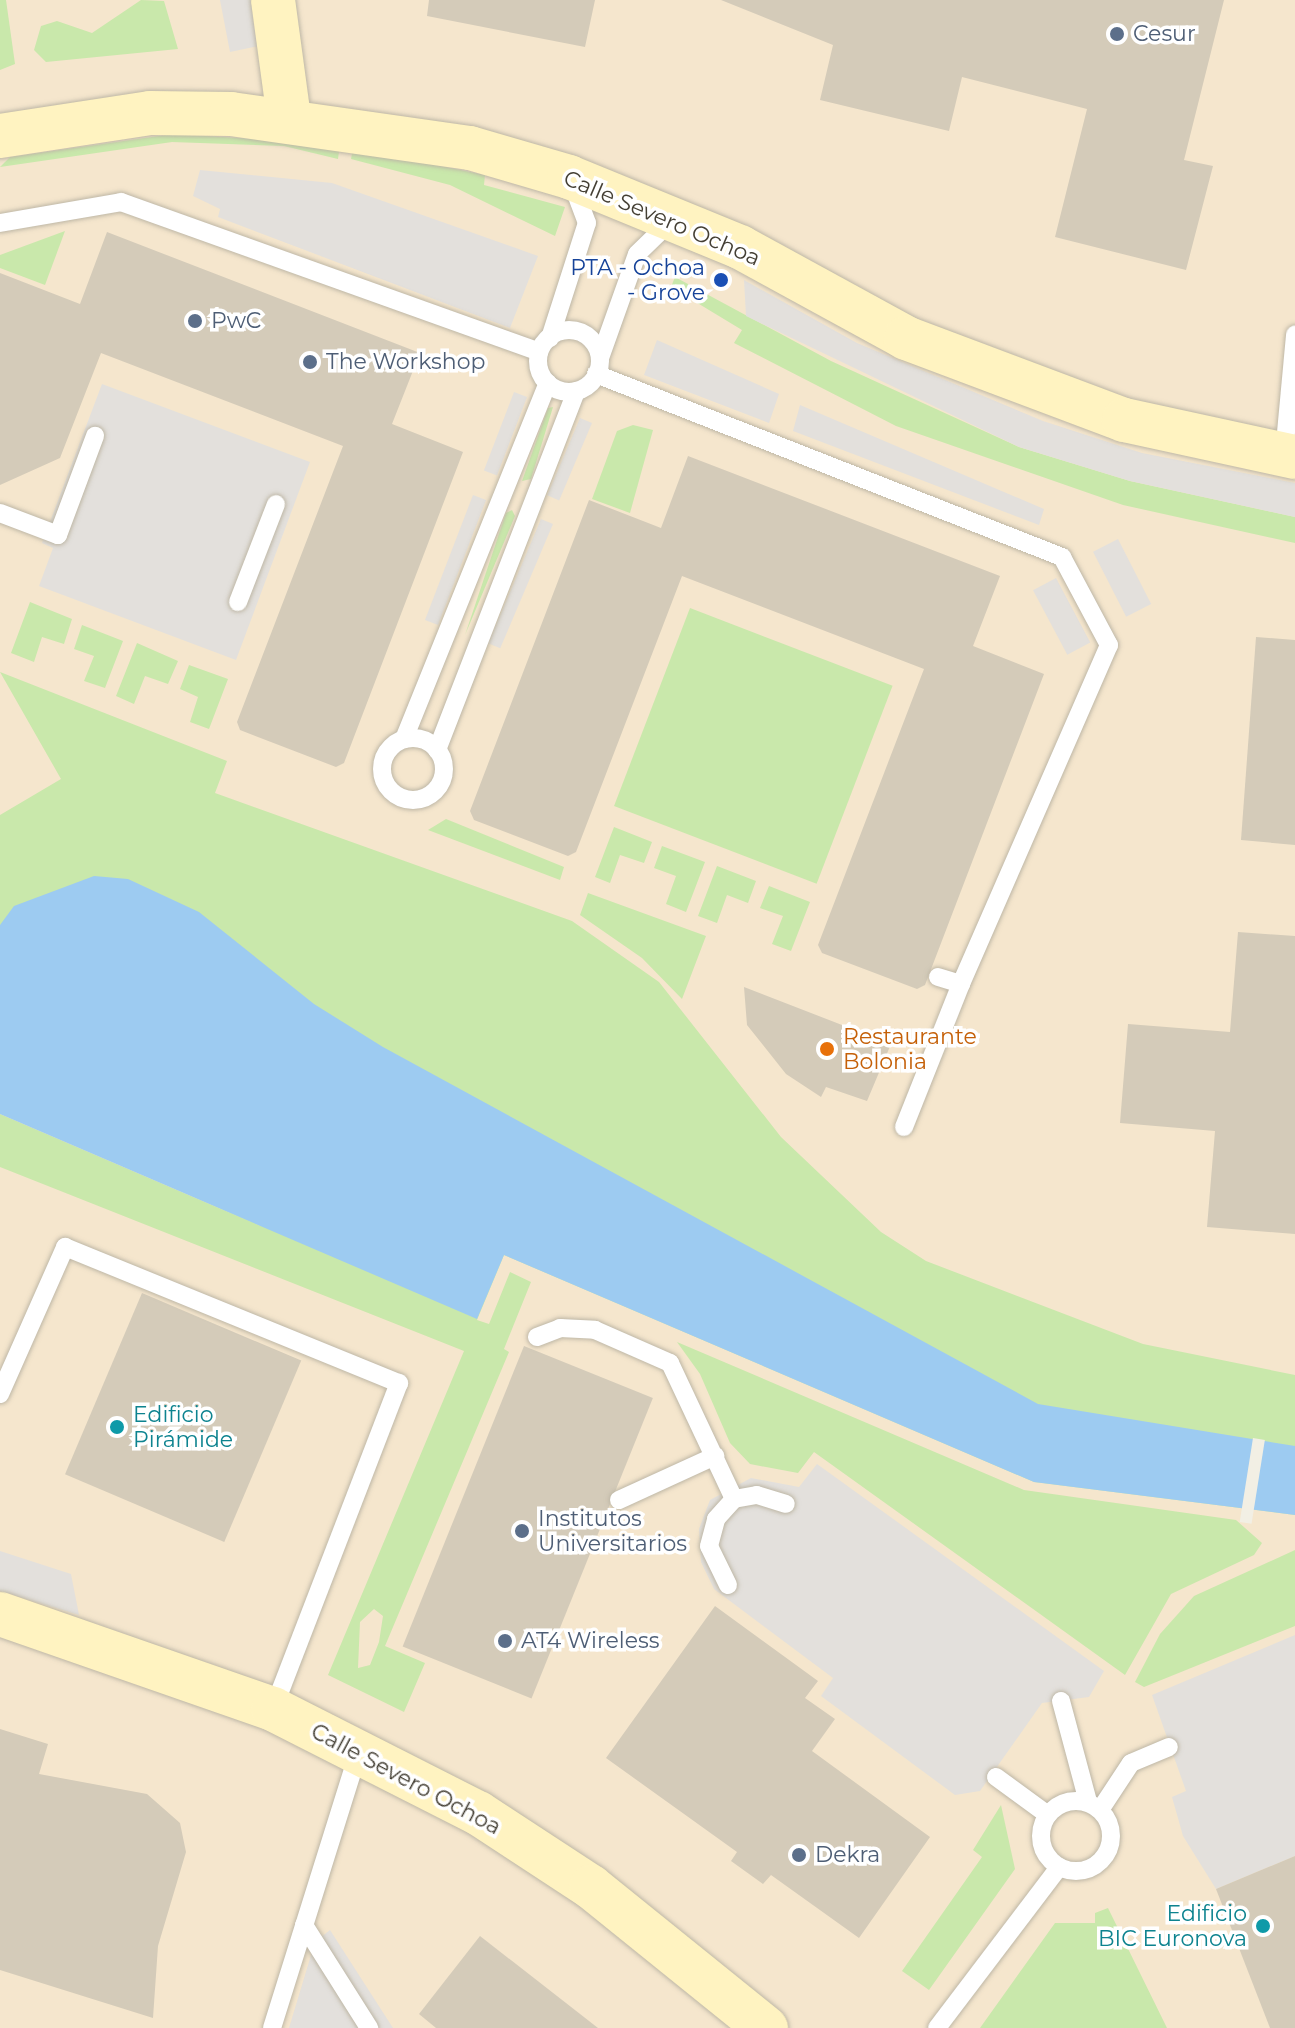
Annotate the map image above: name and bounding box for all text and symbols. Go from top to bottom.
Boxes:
place label: Cesur [1133,21,1196,47]
marker: Cesur [1108,25,1126,43]
street label: Calle Severo Ochoa [560,165,764,271]
place label: PTA - Ochoa - Grove [570,254,705,306]
marker: PTA - Ochoa - Grove [712,271,730,289]
place label: PwC [211,308,261,334]
marker: PwC [186,312,204,330]
place label: The Workshop [326,349,485,375]
marker: The Workshop [301,353,319,371]
place label: Restaurante Bolonia [843,1023,977,1074]
marker: Restaurante Bolonia [818,1040,836,1058]
place label: Edificio Pirámide [133,1401,233,1452]
marker: Edificio Pirámide [108,1418,126,1436]
place label: Institutos Universitarios [538,1505,687,1556]
marker: Institutos Universitarios [513,1522,531,1540]
place label: AT4 Wireless [521,1628,659,1654]
marker: AT4 Wireless [496,1632,514,1650]
street label: Calle Severo Ochoa [307,1718,505,1840]
place label: Dekra [815,1842,880,1868]
marker: Dekra [790,1846,808,1864]
place label: Edificio BIC Euronova [1098,1900,1247,1952]
marker: Edificio BIC Euronova [1254,1917,1272,1935]

